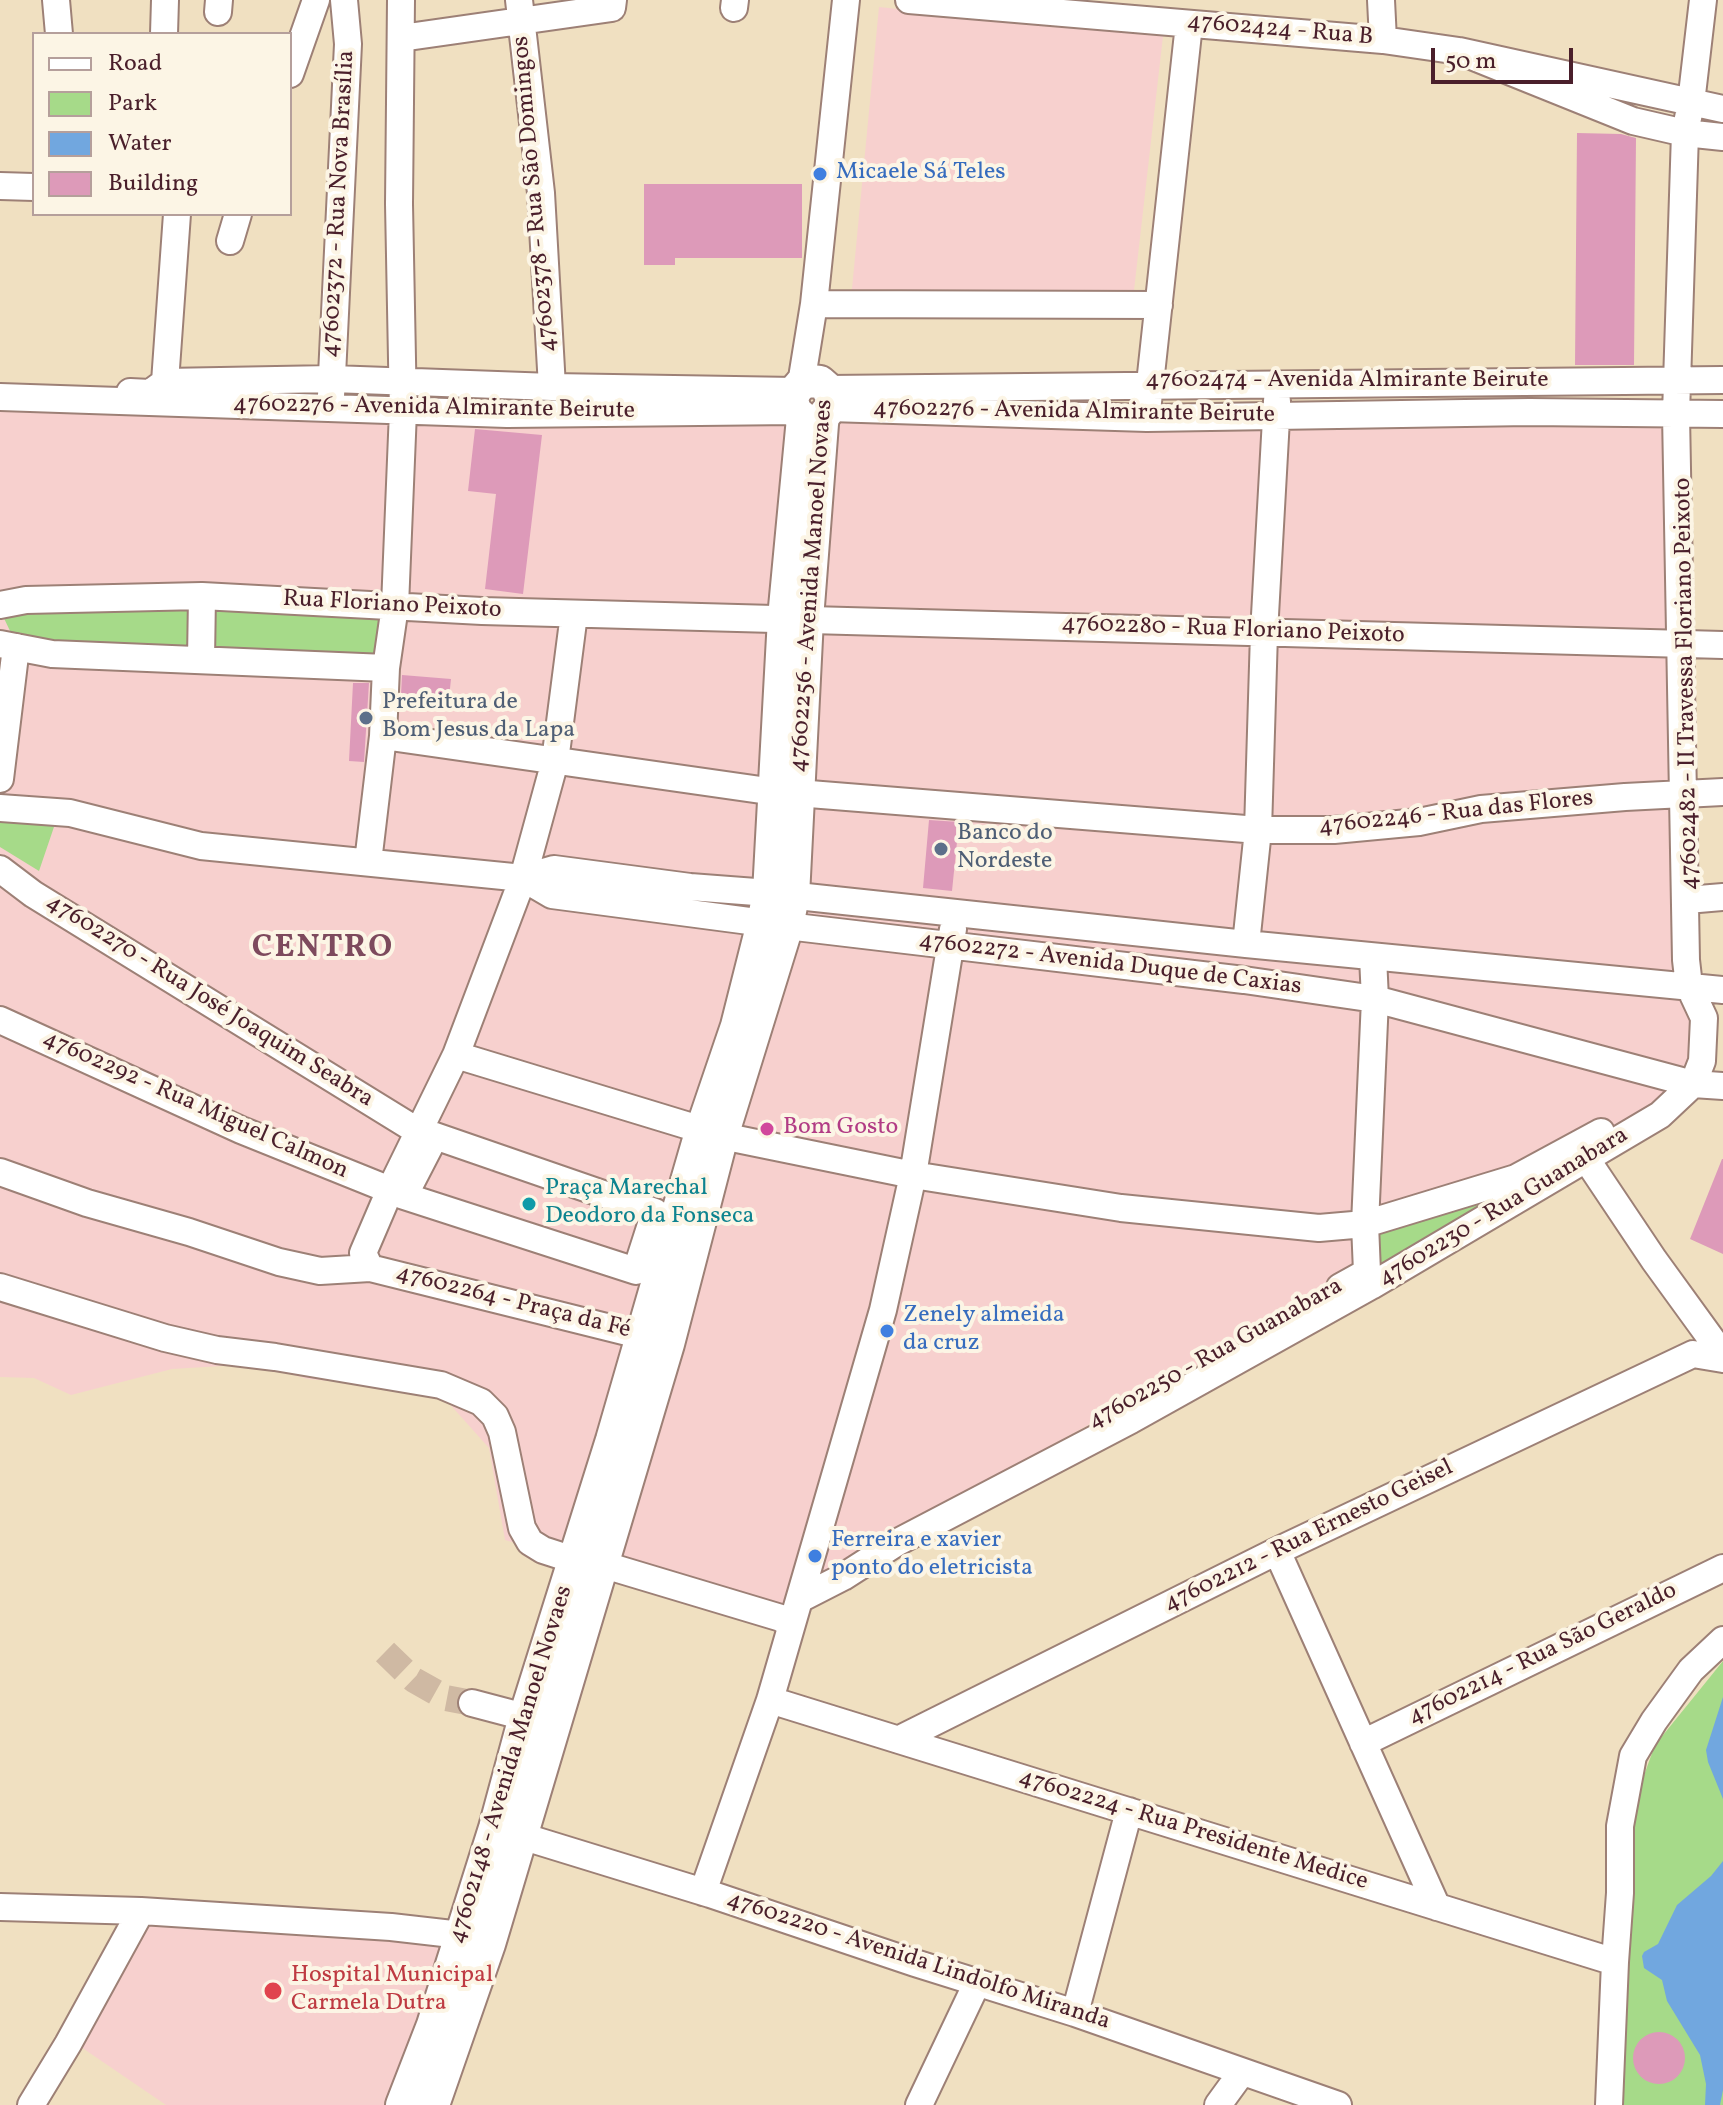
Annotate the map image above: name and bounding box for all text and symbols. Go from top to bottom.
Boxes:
street label: 47602424 - Rua B [1186,9,1374,53]
legend [32,32,292,216]
scale bar [1435,32,1577,82]
street label: 47602378 - Rua São Domingos [508,35,564,353]
text: 50 m [1445,45,1497,79]
text: Road [108,47,162,81]
street label: 47602372 - Rua Nova Brasília [318,49,362,359]
text: Park [108,87,157,121]
text: Water [108,127,172,161]
place label: Micaele Sá Teles [836,160,1006,188]
marker: Micaele Sá Teles [811,165,829,183]
text: Building [108,167,198,201]
street label: 47602474 - Avenida Almirante Beirute [1145,368,1549,396]
street label: 47602276 - Avenida Almirante Beirute [233,391,635,427]
street label: 47602276 - Avenida Almirante Beirute [873,395,1275,431]
street label: 47602256 - Avenida Manoel Novaes [786,398,840,774]
street label: 47602482 - II Travessa Floriano Peixoto [1670,477,1706,891]
street label: Rua Floriano Peixoto [282,586,502,626]
street label: 47602280 - Rua Floriano Peixoto [1061,611,1405,651]
place label: Prefeitura de Bom Jesus da Lapa [382,690,575,746]
marker: Prefeitura de Bom Jesus da Lapa [357,709,375,727]
street label: 47602246 - Rua das Flores [1317,785,1595,843]
place label: Banco do Nordeste [957,821,1053,877]
marker: Banco do Nordeste [932,840,950,858]
street label: 47602270 - Rua José Joaquim Seabra [40,889,378,1115]
street label: 47602272 - Avenida Duque de Caxias [917,927,1303,1003]
district label: CENTRO [252,931,394,969]
street label: 47602292 - Rua Miguel Calmon [38,1025,352,1187]
place label: Bom Gosto [783,1115,898,1143]
marker: Bom Gosto [758,1120,776,1138]
street label: 47602230 - Rua Guanabara [1374,1122,1634,1294]
place label: Praça Marechal Deodoro da Fonseca [545,1176,755,1232]
marker: Praça Marechal Deodoro da Fonseca [520,1195,538,1213]
street label: 47602264 - Praça da Fé [393,1260,633,1346]
street label: 47602250 - Rua Guanabara [1084,1273,1348,1437]
place label: Zenely almeida da cruz [903,1303,1065,1359]
marker: Zenely almeida da cruz [878,1322,896,1340]
street label: 47602212 - Rua Ernesto Geisel [1160,1454,1458,1620]
place label: Ferreira e xavier ponto do eletricista [831,1528,1033,1584]
marker: Ferreira e xavier ponto do eletricista [806,1547,824,1565]
street label: 47602214 - Rua São Geraldo [1404,1577,1682,1733]
street label: 47602148 - Avenida Manoel Novaes [444,1582,580,1948]
street label: 47602224 - Rua Presidente Medice [1015,1764,1371,1898]
street label: 47602220 - Avenida Lindolfo Miranda [723,1886,1113,2038]
place label: Hospital Municipal Carmela Dutra [291,1963,493,2019]
marker: Hospital Municipal Carmela Dutra [262,1980,284,2002]

